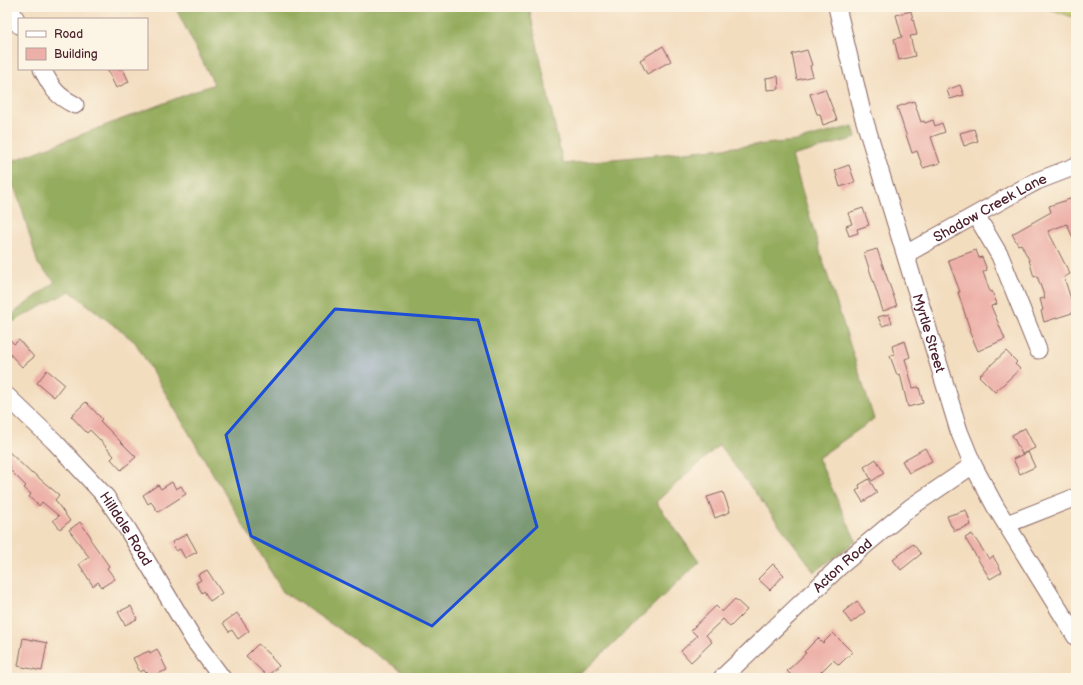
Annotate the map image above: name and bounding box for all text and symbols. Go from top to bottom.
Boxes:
legend [18,18,148,70]
text: Road [54,27,83,42]
text: Building [54,47,98,62]
street label: Shadow Creek Lane [930,170,1049,246]
street label: Myrtle Street [909,292,949,375]
street label: Hilldale Road [96,489,156,569]
street label: Acton Road [810,535,876,596]

